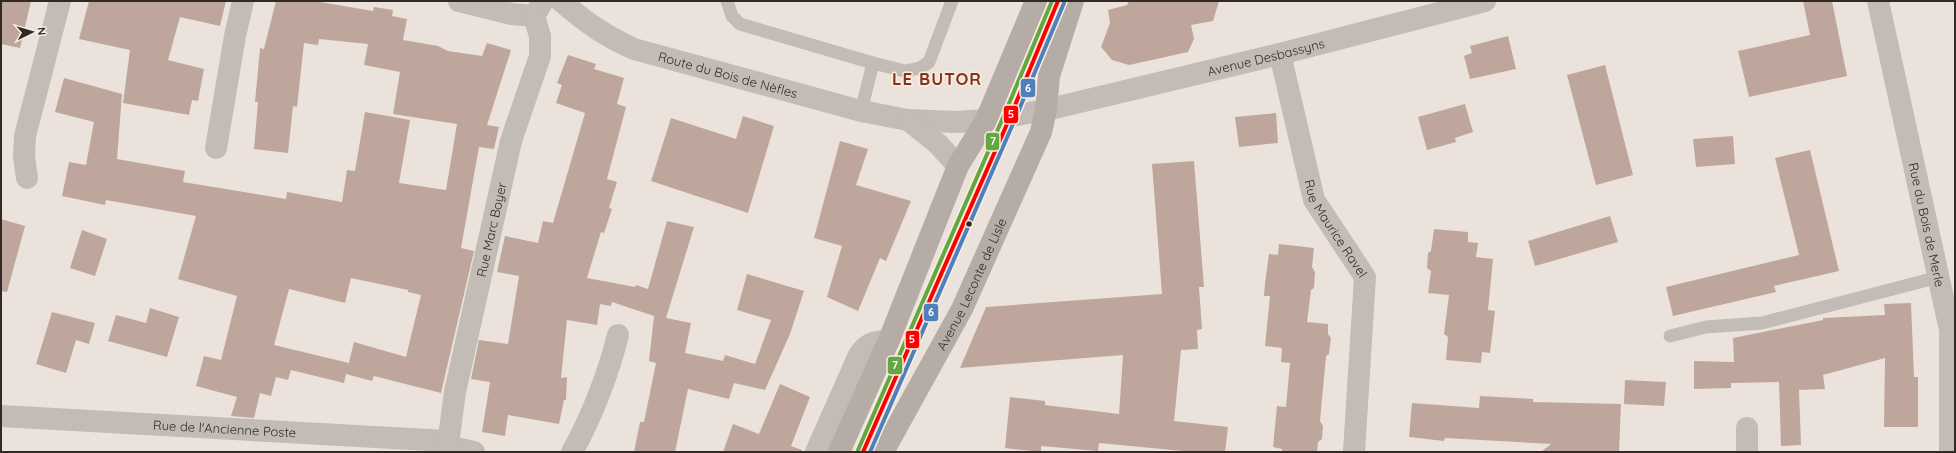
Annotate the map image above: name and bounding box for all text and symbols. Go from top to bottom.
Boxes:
north arrow [12,12,52,52]
text: N [35,26,49,36]
street label: Avenue Desbassyns [1206,35,1326,79]
street label: Route du Bois de Nèfles [656,48,799,101]
district label: LE BUTOR [892,68,982,89]
line badge: 6 [1020,78,1036,98]
text: 6 [1025,81,1031,95]
line badge: 5 [1003,105,1019,124]
text: 5 [1008,107,1014,121]
line badge: 7 [985,132,1000,151]
text: 7 [990,134,996,148]
street label: Rue du Bois de Merle [1906,161,1948,288]
street label: Rue Maurice Ravel [1301,178,1371,280]
street label: Rue Marc Boyer [473,181,510,278]
street label: Avenue Leconte de Lisle [933,215,1010,353]
unlabelled marker [964,219,974,229]
line badge: 6 [923,303,939,322]
text: 6 [928,305,934,319]
line badge: 5 [905,330,920,349]
text: 5 [909,332,915,346]
line badge: 7 [887,356,903,375]
text: 7 [892,358,898,372]
street label: Rue de l'Ancienne Poste [153,417,297,441]

